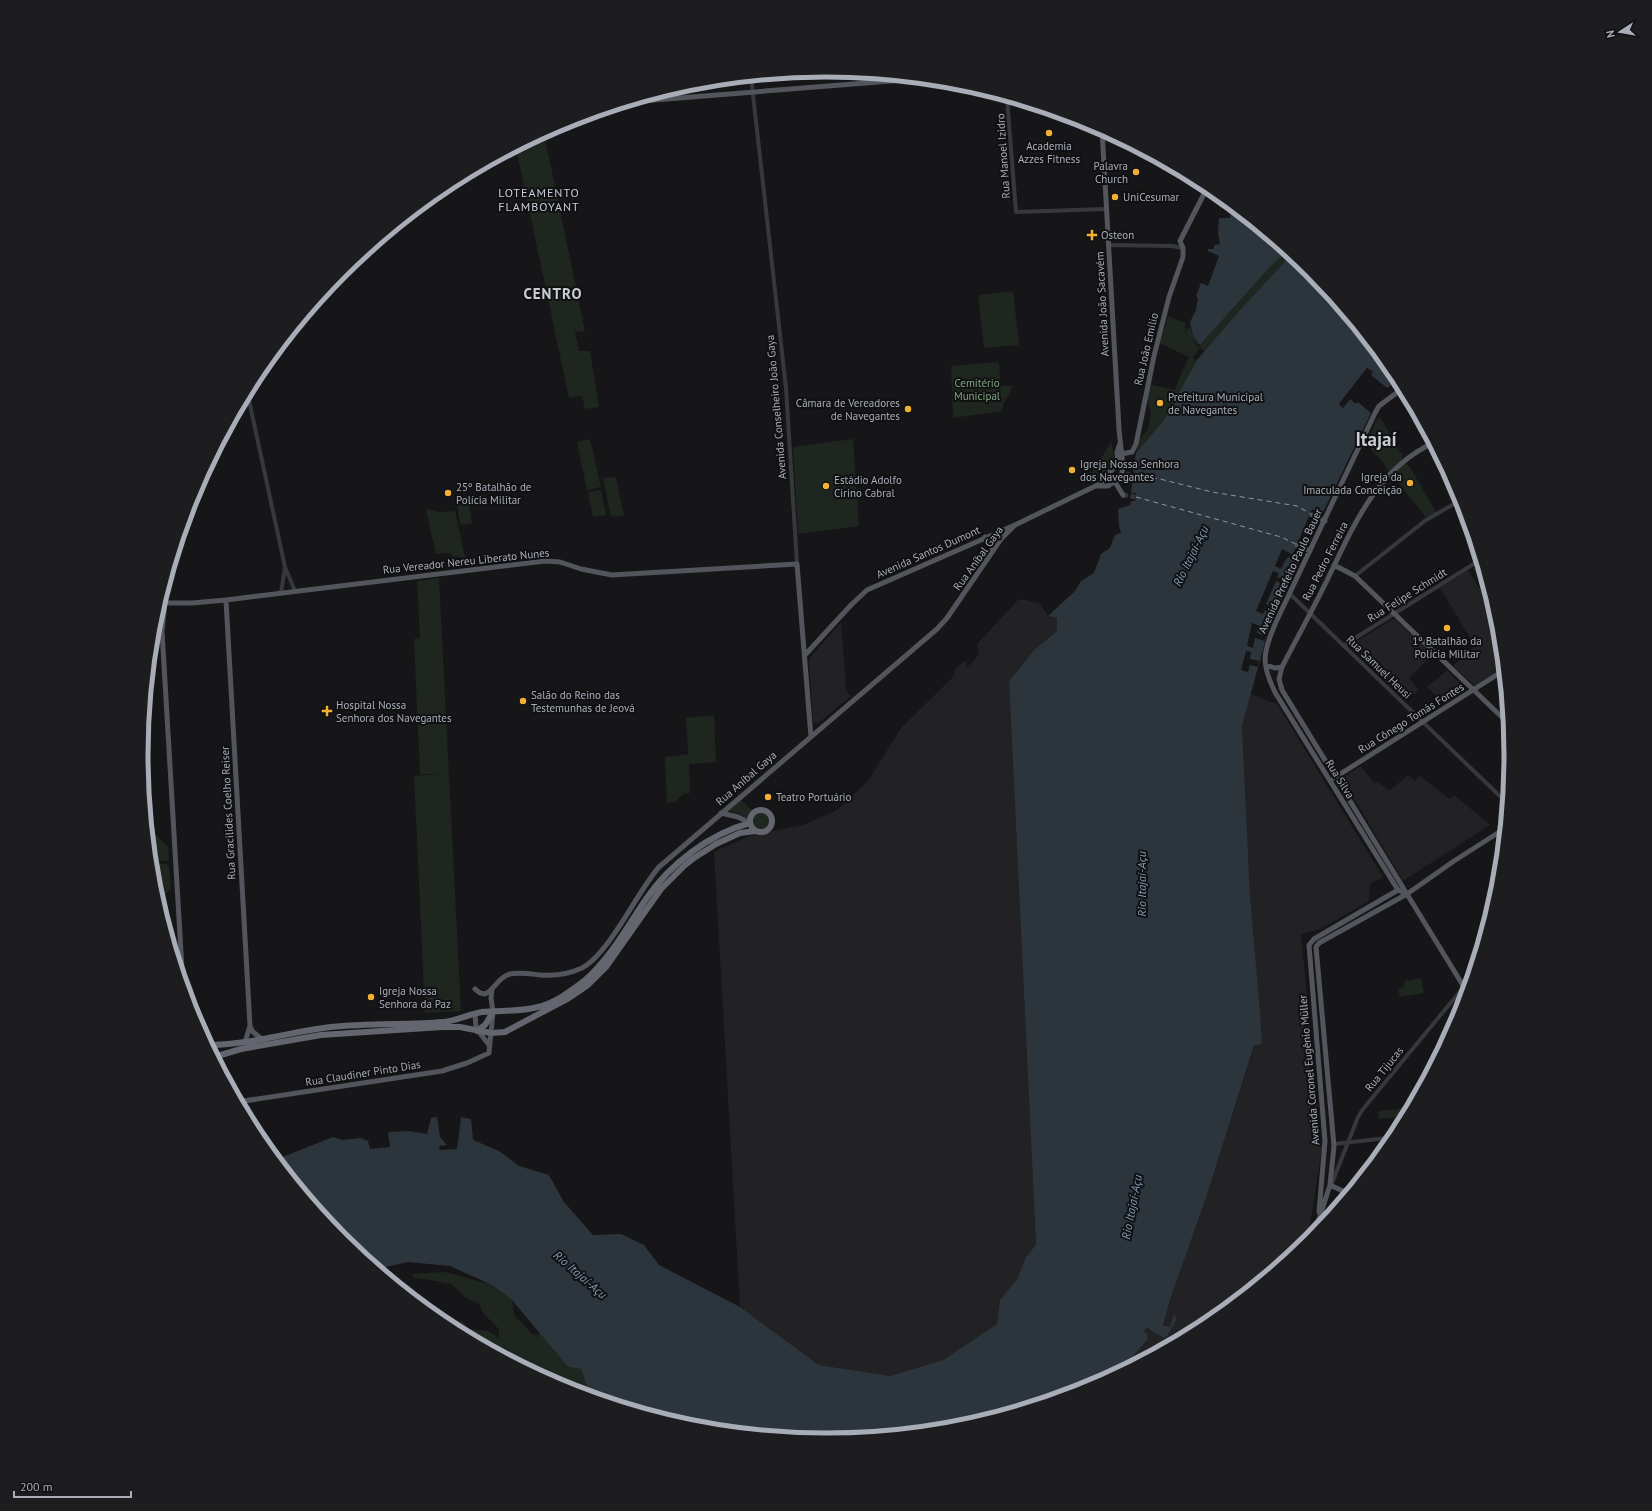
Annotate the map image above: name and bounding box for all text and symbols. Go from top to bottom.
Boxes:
north arrow [1600,12,1640,52]
text: N [1603,29,1618,39]
street label: Rua Manoel Izidro [993,113,1013,199]
marker: Academia Azzes Fitness [1044,128,1054,138]
place label: Academia Azzes Fitness [1018,139,1080,166]
place label: Palavra Church [1094,159,1128,186]
marker: Palavra Church [1131,167,1141,177]
district label: LOTEAMENTO FLAMBOYANT [498,185,580,214]
place label: UniCesumar [1123,190,1180,204]
marker: UniCesumar [1110,192,1120,202]
place label: Osteon [1101,228,1134,242]
marker: Osteon [1086,229,1098,241]
street label: Avenida João Sacavém [1092,251,1112,357]
district label: CENTRO [523,284,583,303]
street label: Rua João Emílio [1131,311,1161,387]
street label: Avenida Conselheiro João Gaya [763,334,789,480]
park label: Cemitério Municipal [954,376,1001,403]
place label: Prefeitura Municipal de Navegantes [1168,390,1264,417]
place label: Câmara de Vereadores de Navegantes [796,396,900,423]
marker: Prefeitura Municipal de Navegantes [1155,398,1165,408]
marker: Câmara de Vereadores de Navegantes [903,404,913,414]
district label: Itajaí [1355,427,1397,451]
place label: Igreja Nossa Senhora dos Navegantes [1080,457,1179,484]
marker: Igreja Nossa Senhora dos Navegantes [1067,465,1077,475]
place label: Igreja da Imaculada Conceição [1303,470,1402,497]
place label: Estádio Adolfo Cirino Cabral [834,473,902,500]
marker: Igreja da Imaculada Conceição [1405,478,1415,488]
place label: 25º Batalhão de Polícia Militar [456,480,532,507]
marker: Estádio Adolfo Cirino Cabral [821,481,831,491]
marker: 25º Batalhão de Polícia Militar [443,488,453,498]
street label: Avenida Prefeito Paulo Bauer [1255,506,1325,636]
street label: Rua Pedro Ferreira [1299,519,1351,603]
street label: Avenida Santos Dumont [874,523,982,581]
street label: Rua Aníbal Gaya [950,523,1006,593]
water label: Rio Itajaí-Açu [1169,523,1212,589]
street label: Rua Vereador Nereu Liberato Nunes [382,545,550,577]
street label: Rua Felipe Schmidt [1365,565,1450,625]
marker: 1º Batalhão da Polícia Militar [1442,623,1452,633]
street label: Rua Samuel Heusi [1344,632,1415,702]
place label: 1º Batalhão da Polícia Militar [1412,634,1482,661]
street label: Rua Cônego Tomás Fontes [1355,679,1467,756]
place label: Salão do Reino das Testemunhas de Jeová [531,688,635,715]
marker: Salão do Reino das Testemunhas de Jeová [518,696,528,706]
place label: Hospital Nossa Senhora dos Navegantes [336,698,452,725]
marker: Hospital Nossa Senhora dos Navegantes [321,705,333,717]
street label: Rua Gracilides Coelho Reiser [217,746,238,880]
street label: Rua Aníbal Gaya [713,748,779,808]
street label: Rua Silva [1323,757,1357,801]
place label: Teatro Portuário [776,790,852,804]
marker: Teatro Portuário [763,792,773,802]
water label: Rio Itajaí-Açu [1134,851,1149,917]
place label: Igreja Nossa Senhora da Paz [379,984,451,1011]
marker: Igreja Nossa Senhora da Paz [366,992,376,1002]
street label: Avenida Coronel Eugênio Müller [1295,994,1323,1146]
street label: Rua Tijucas [1362,1044,1406,1094]
street label: Rua Claudiner Pinto Dias [304,1057,422,1089]
water label: Rio Itajaí-Açu [1118,1173,1145,1241]
water label: Rio Itajaí-Açu [551,1247,610,1302]
scale bar [14,1473,131,1499]
text: 200 m [20,1479,53,1494]

